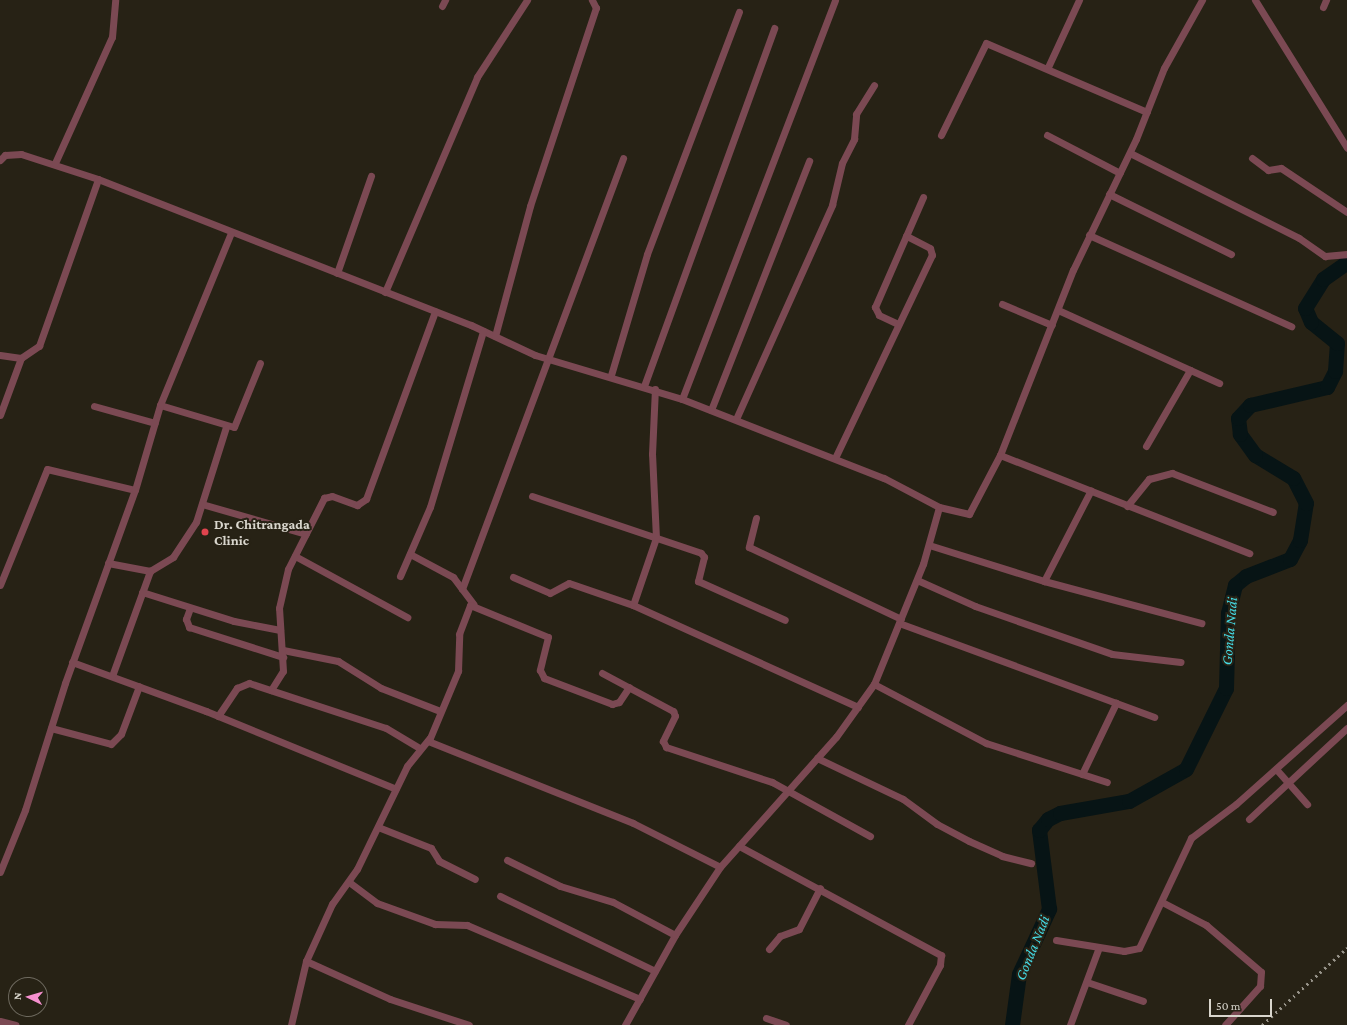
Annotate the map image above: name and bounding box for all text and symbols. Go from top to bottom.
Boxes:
place label: Dr. Chitrangada Clinic [214,516,310,548]
marker: Dr. Chitrangada Clinic [199,526,211,538]
water label: Gonda Nadi [1218,596,1242,666]
water label: Gonda Nadi [1012,913,1054,983]
north arrow [8,977,48,1017]
scale bar [1211,991,1274,1017]
text: N [11,992,23,1000]
text: 50 m [1216,999,1240,1013]

